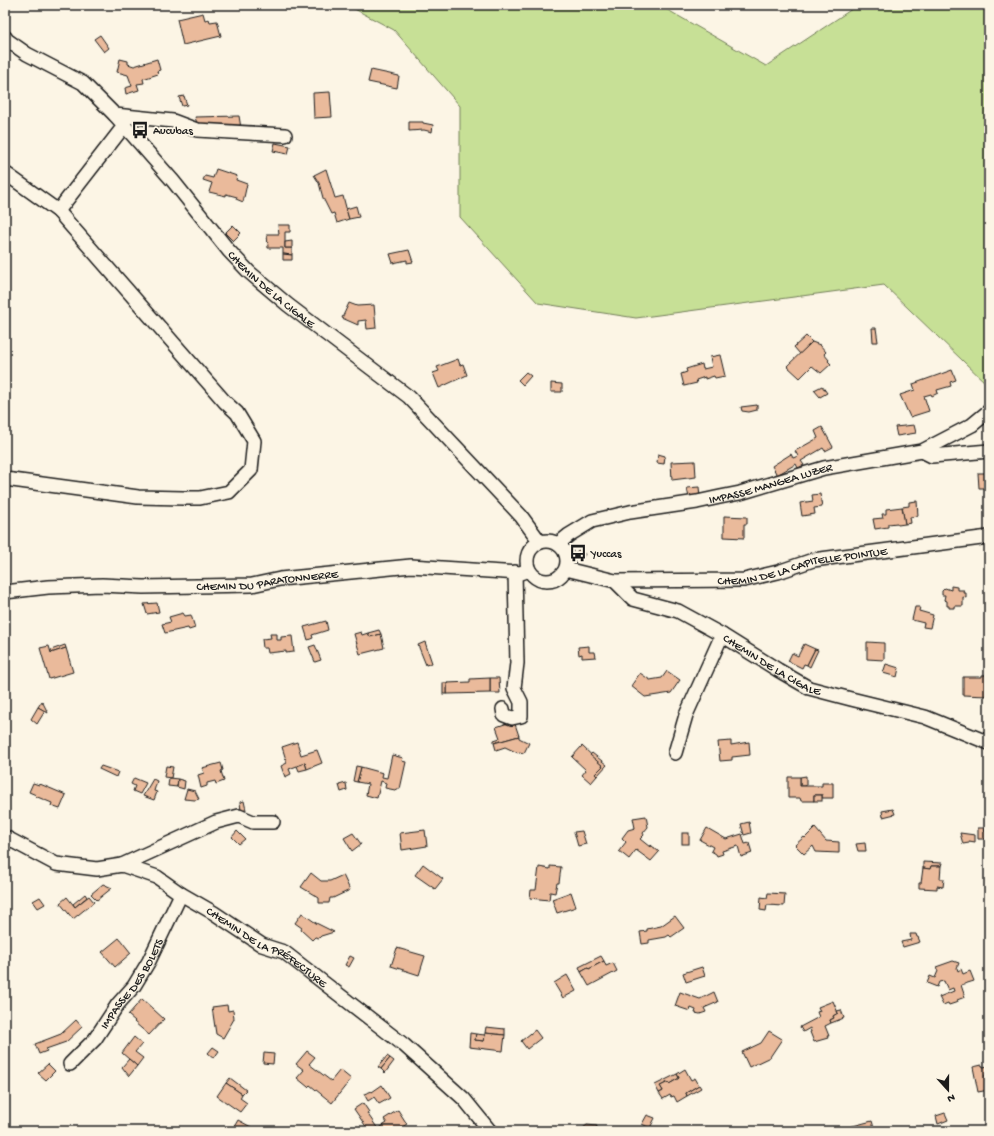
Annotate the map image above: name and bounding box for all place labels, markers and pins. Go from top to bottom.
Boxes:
bus stop icon: Aucubas [130,120,150,140]
place label: Aucubas [153,125,193,139]
bus stop icon: Yuccas [568,543,588,563]
place label: Yuccas [590,548,622,562]

